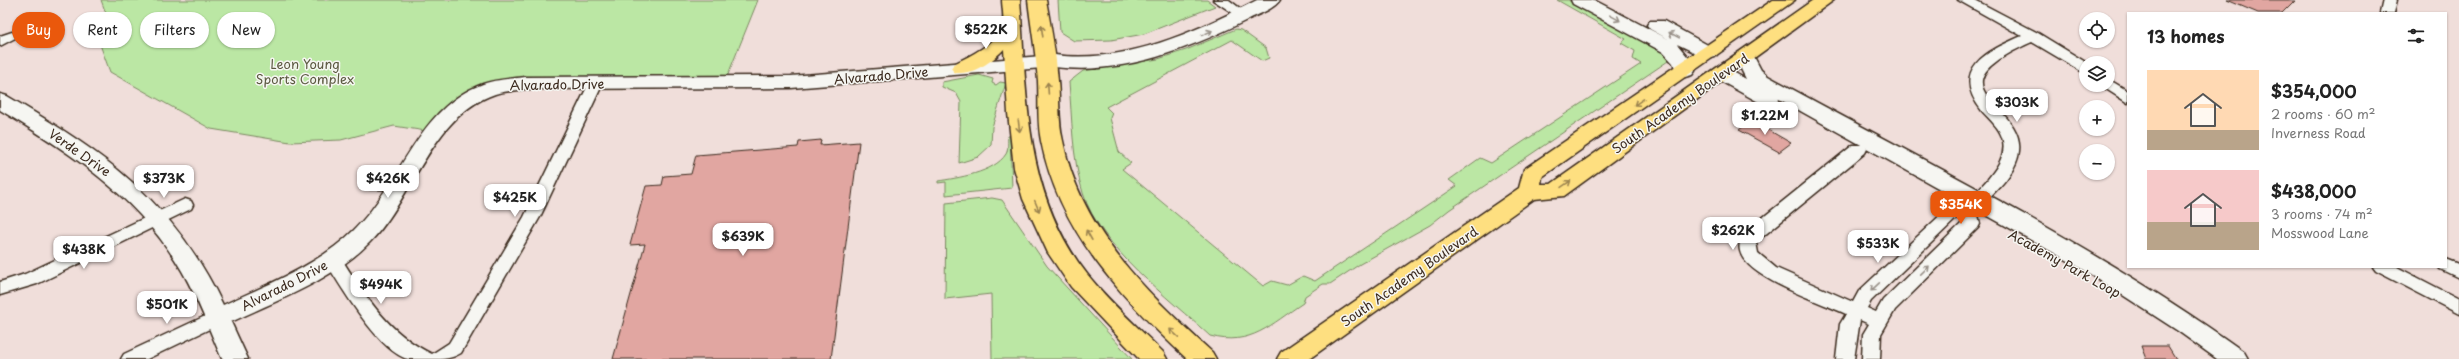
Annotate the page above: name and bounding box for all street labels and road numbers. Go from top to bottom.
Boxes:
street label: South Academy Boulevard [1608,48,1752,158]
street label: Alvarado Drive [833,61,929,89]
street label: Alvarado Drive [509,74,605,94]
street label: Verde Drive [45,124,115,180]
street label: South Academy Boulevard [1337,221,1481,331]
street label: Academy Park Loop [2005,224,2125,302]
street label: Alvarado Drive [237,255,331,315]

